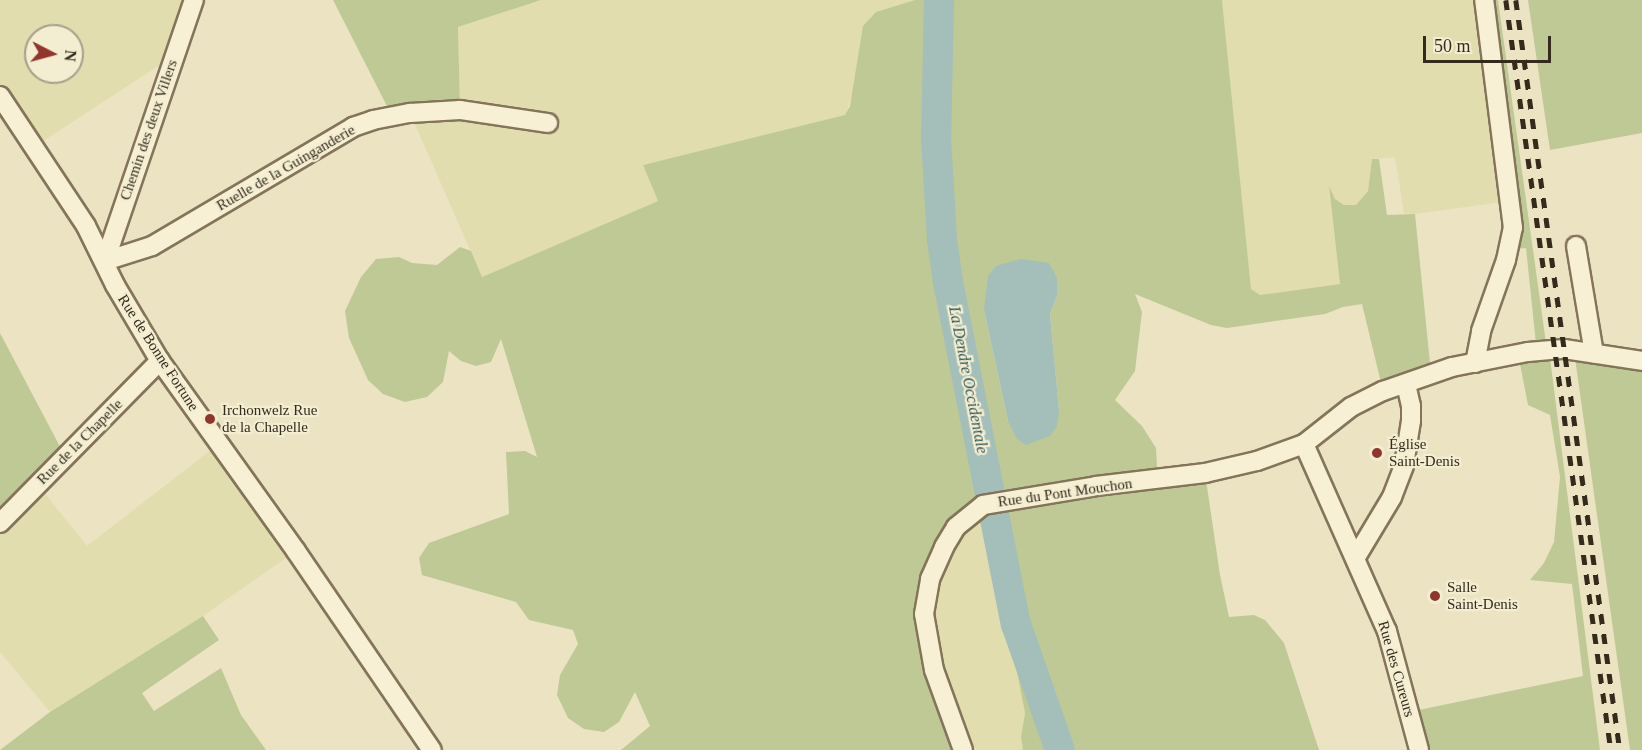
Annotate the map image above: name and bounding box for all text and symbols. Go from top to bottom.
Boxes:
north arrow [24,24,84,84]
scale bar [1426,24,1554,62]
text: 50 m [1434,36,1471,56]
text: N [61,49,79,62]
street label: Chemin des deux Villers [116,57,182,203]
street label: Ruelle de la Guinganderie [214,121,358,215]
street label: Rue de Bonne Fortune [114,291,202,415]
water label: La Dendre Occidentale [944,305,992,455]
street label: Rue de la Chapelle [33,395,127,489]
place label: Irchonwelz Rue de la Chapelle [222,401,317,436]
marker: Irchonwelz Rue de la Chapelle [203,412,217,426]
place label: Église Saint-Denis [1389,435,1460,470]
marker: Église Saint-Denis [1370,446,1384,460]
street label: Rue du Pont Mouchon [997,475,1133,511]
place label: Salle Saint-Denis [1447,578,1518,613]
marker: Salle Saint-Denis [1428,589,1442,603]
street label: Rue des Cureurs [1374,619,1418,719]

